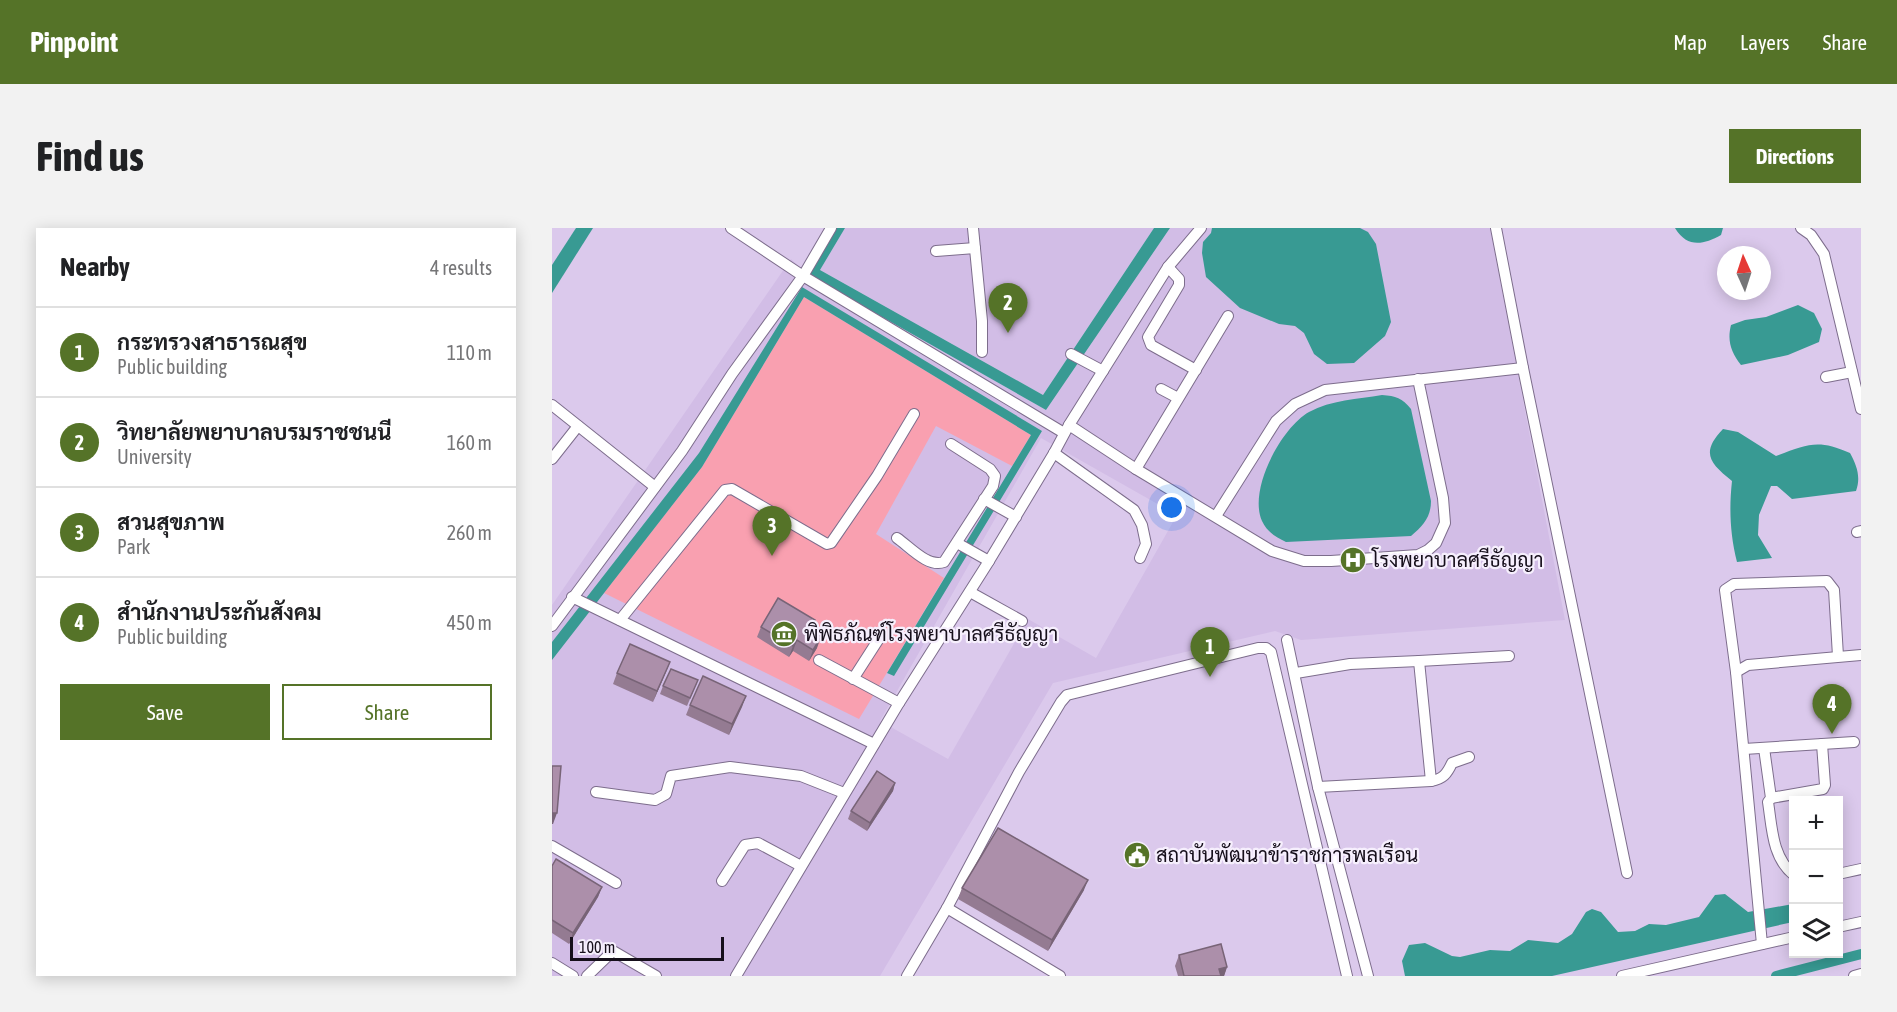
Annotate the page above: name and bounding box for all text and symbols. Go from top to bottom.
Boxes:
text: Pinpoint [30,26,118,58]
text: Map [1673,30,1707,54]
text: Layers [1740,30,1790,54]
text: Share [1823,30,1867,54]
button: Directions [1729,129,1861,183]
text: Find us [36,132,144,180]
north arrow [1717,246,1771,300]
text: Nearby [60,252,130,282]
text: 4 results [430,256,492,279]
pin: 2 [988,284,1028,333]
text: กระทรวงสาธารณสุข [117,329,307,355]
text: 1 [75,341,84,364]
text: 110 m [447,341,492,364]
text: Public building [117,355,227,378]
text: วิทยาลัยพยาบาลบรมราชชนนี [117,419,392,445]
text: 2 [75,431,84,454]
text: 160 m [447,431,492,454]
text: University [117,445,192,468]
your location [1157,493,1186,522]
pin: 3 [752,506,792,556]
text: สวนสุขภาพ [117,509,225,535]
text: 3 [75,521,84,544]
text: 260 m [447,521,492,544]
text: Park [117,535,150,558]
hospital icon: โรงพยาบาลศรีธัญญา [1338,545,1368,575]
place label: โรงพยาบาลศรีธัญญา [1371,547,1544,572]
text: สำนักงานประกันสังคม [117,599,322,625]
text: 4 [75,611,84,634]
text: 450 m [447,611,492,634]
museum icon: พิพิธภัณฑ์โรงพยาบาลศรีธัญญา [769,619,799,649]
place label: พิพิธภัณฑ์โรงพยาบาลศรีธัญญา [804,620,1058,646]
text: Public building [117,625,227,648]
pin: 1 [1190,628,1230,677]
button: Save [60,684,270,740]
button: Share [282,684,492,740]
pin: 4 [1812,684,1852,734]
map controls [1789,796,1843,958]
button: + [1789,796,1843,850]
public building icon: สถาบันพัฒนาข้าราชการพลเรือน [1122,840,1152,870]
place label: สถาบันพัฒนาข้าราชการพลเรือน [1156,841,1418,866]
button: − [1789,850,1843,904]
button: layers [1789,904,1843,958]
scale bar [570,934,724,962]
text: 100 m [579,938,615,956]

